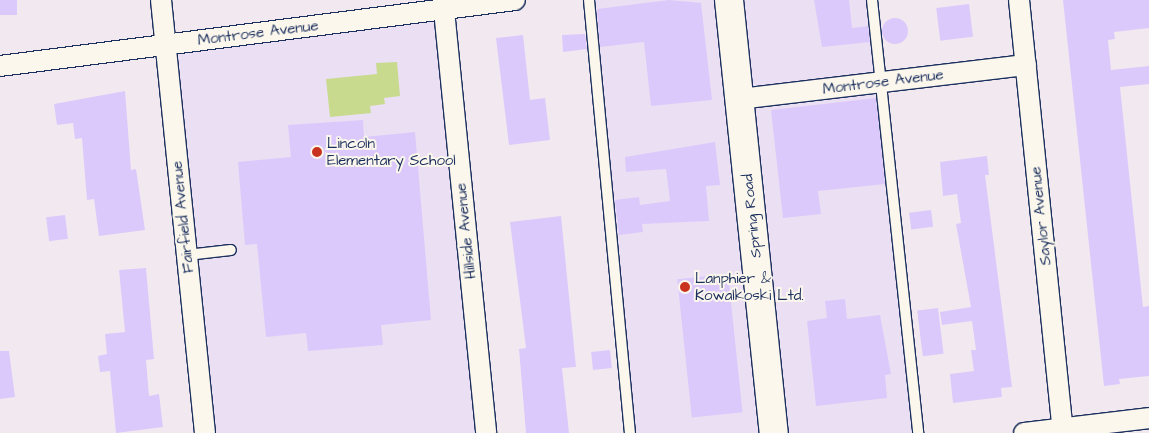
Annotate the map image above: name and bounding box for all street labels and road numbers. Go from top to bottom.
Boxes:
street label: Montrose Avenue [197,17,319,49]
street label: Montrose Avenue [822,66,944,98]
street label: Fairfield Avenue [168,160,198,274]
street label: Saylor Avenue [1027,166,1055,266]
street label: Spring Road [739,173,765,259]
street label: Hillside Avenue [452,182,480,280]

